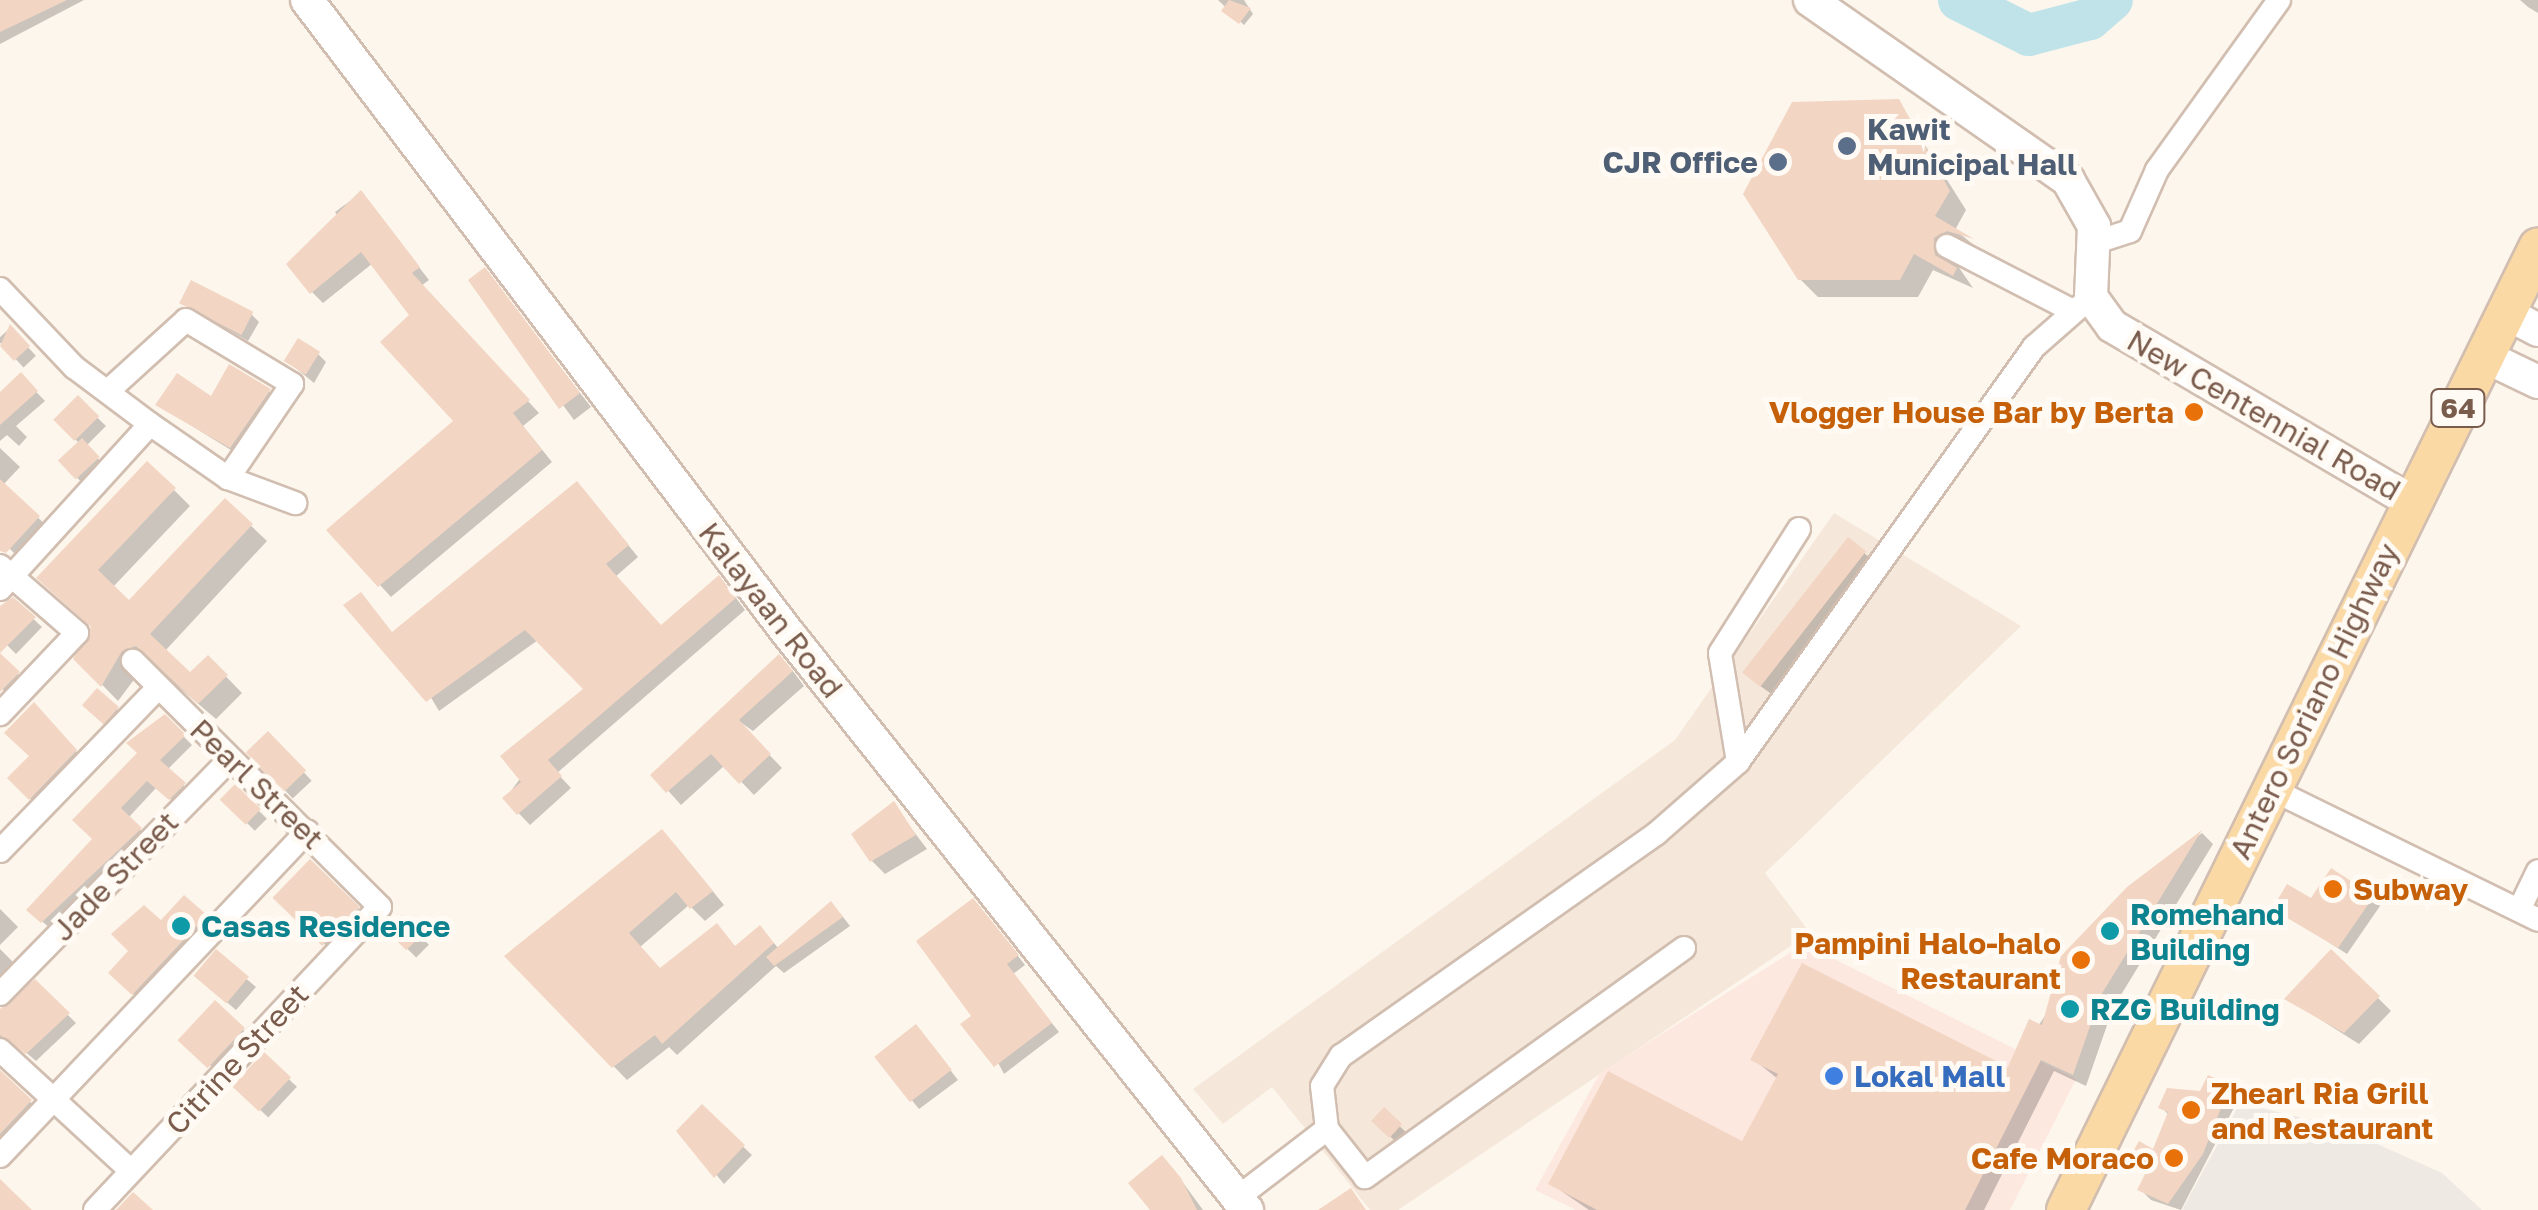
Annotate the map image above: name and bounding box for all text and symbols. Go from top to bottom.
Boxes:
place label: Kawit Municipal Hall [1867,111,2077,182]
marker: Kawit Municipal Hall [1836,135,1858,157]
place label: CJR Office [1602,144,1758,180]
marker: CJR Office [1767,151,1789,173]
street label: New Centennial Road [2121,322,2407,508]
road number: 64 [2428,385,2488,431]
place label: Vlogger House Bar by Berta [1769,394,2174,430]
marker: Vlogger House Bar by Berta [2183,401,2205,423]
street label: Kalayaan Road [691,515,851,705]
street label: Antero Soriano Highway [2222,537,2406,865]
street label: Pearl Street [183,712,331,856]
street label: Jade Street [44,804,186,948]
place label: Subway [2353,871,2468,907]
marker: Subway [2322,878,2344,900]
place label: Romehand Building [2130,896,2284,966]
place label: Casas Residence [201,908,451,944]
marker: Casas Residence [170,915,192,937]
marker: Romehand Building [2099,920,2121,942]
place label: Pampini Halo-halo Restaurant [1794,925,2061,996]
marker: Pampini Halo-halo Restaurant [2070,949,2092,971]
street label: Citrine Street [158,976,316,1142]
place label: RZG Building [2090,991,2280,1027]
marker: RZG Building [2059,998,2081,1020]
place label: Lokal Mall [1854,1058,2005,1094]
marker: Lokal Mall [1823,1065,1845,1087]
place label: Zhearl Ria Grill and Restaurant [2211,1075,2433,1146]
marker: Zhearl Ria Grill and Restaurant [2180,1099,2202,1121]
place label: Cafe Moraco [1971,1140,2154,1176]
marker: Cafe Moraco [2163,1147,2185,1169]

